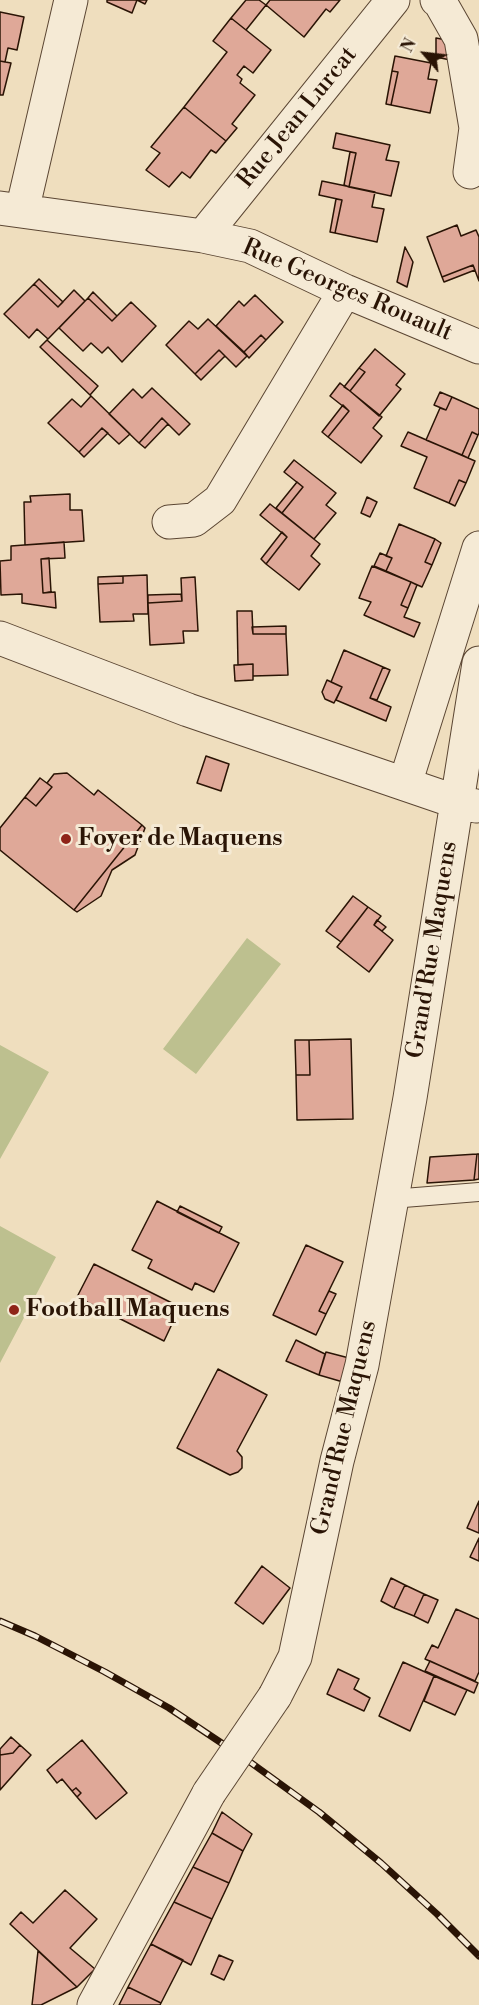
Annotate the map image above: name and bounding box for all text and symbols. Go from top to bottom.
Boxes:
north arrow [395,24,455,84]
text: N [397,35,421,56]
street label: Rue Jean Lurcat [232,42,364,194]
street label: Rue Georges Rouault [238,234,456,348]
place label: Foyer de Maquens [78,825,283,853]
marker: Foyer de Maquens [59,832,73,846]
street label: Grand'Rue Maquens [402,839,464,1061]
place label: Football Maquens [26,1296,230,1324]
marker: Football Maquens [7,1303,21,1317]
street label: Grand'Rue Maquens [306,1318,384,1538]

